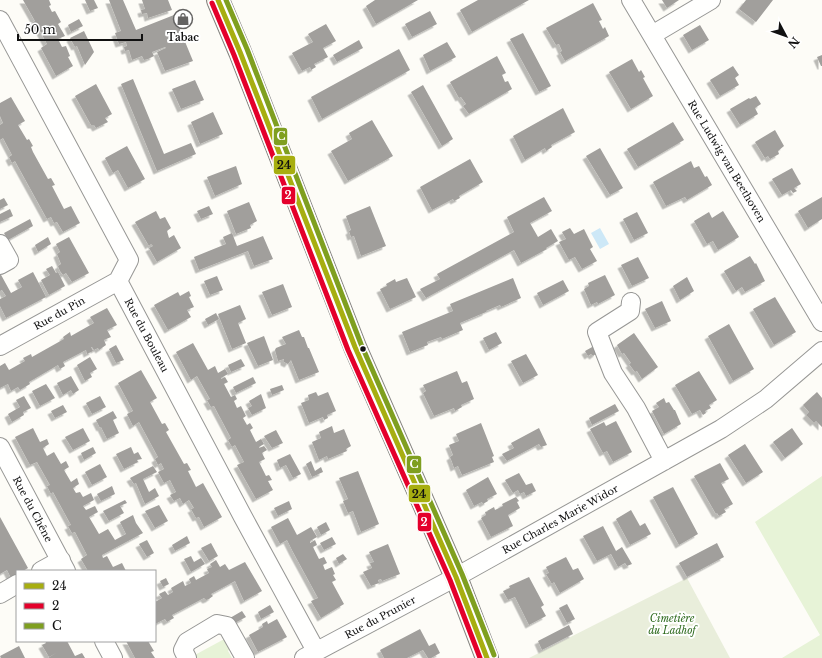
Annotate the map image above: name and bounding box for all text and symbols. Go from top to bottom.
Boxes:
shop icon: Tabac [172,8,194,30]
scale bar [18,16,142,42]
north arrow [766,16,806,56]
text: 50 m [24,22,56,37]
place label: Tabac [167,31,199,44]
text: N [784,34,802,52]
street label: Rue Ludwig van Beethoven [685,98,768,225]
line badge: C [273,127,288,146]
text: C [276,129,286,143]
line badge: 24 [273,155,296,175]
text: 24 [277,158,291,172]
line badge: 2 [281,186,296,205]
text: 2 [284,188,292,202]
street label: Rue du Pin [31,294,87,333]
street label: Rue du Bouleau [122,296,172,375]
unlabelled marker [358,344,368,354]
line badge: C [406,455,422,474]
text: C [409,457,419,471]
street label: Rue du Chêne [10,474,56,545]
street label: Rue Charles Marie Widor [500,482,621,557]
line badge: 24 [408,484,431,503]
text: 24 [412,487,426,501]
line badge: 2 [417,512,432,532]
text: 2 [420,515,428,529]
legend [16,570,156,642]
text: 24 [52,578,66,593]
street label: Rue du Prunier [342,593,418,642]
text: 2 [52,598,59,613]
park label: Cimetière du Ladhof [648,612,698,637]
text: C [52,618,62,633]

